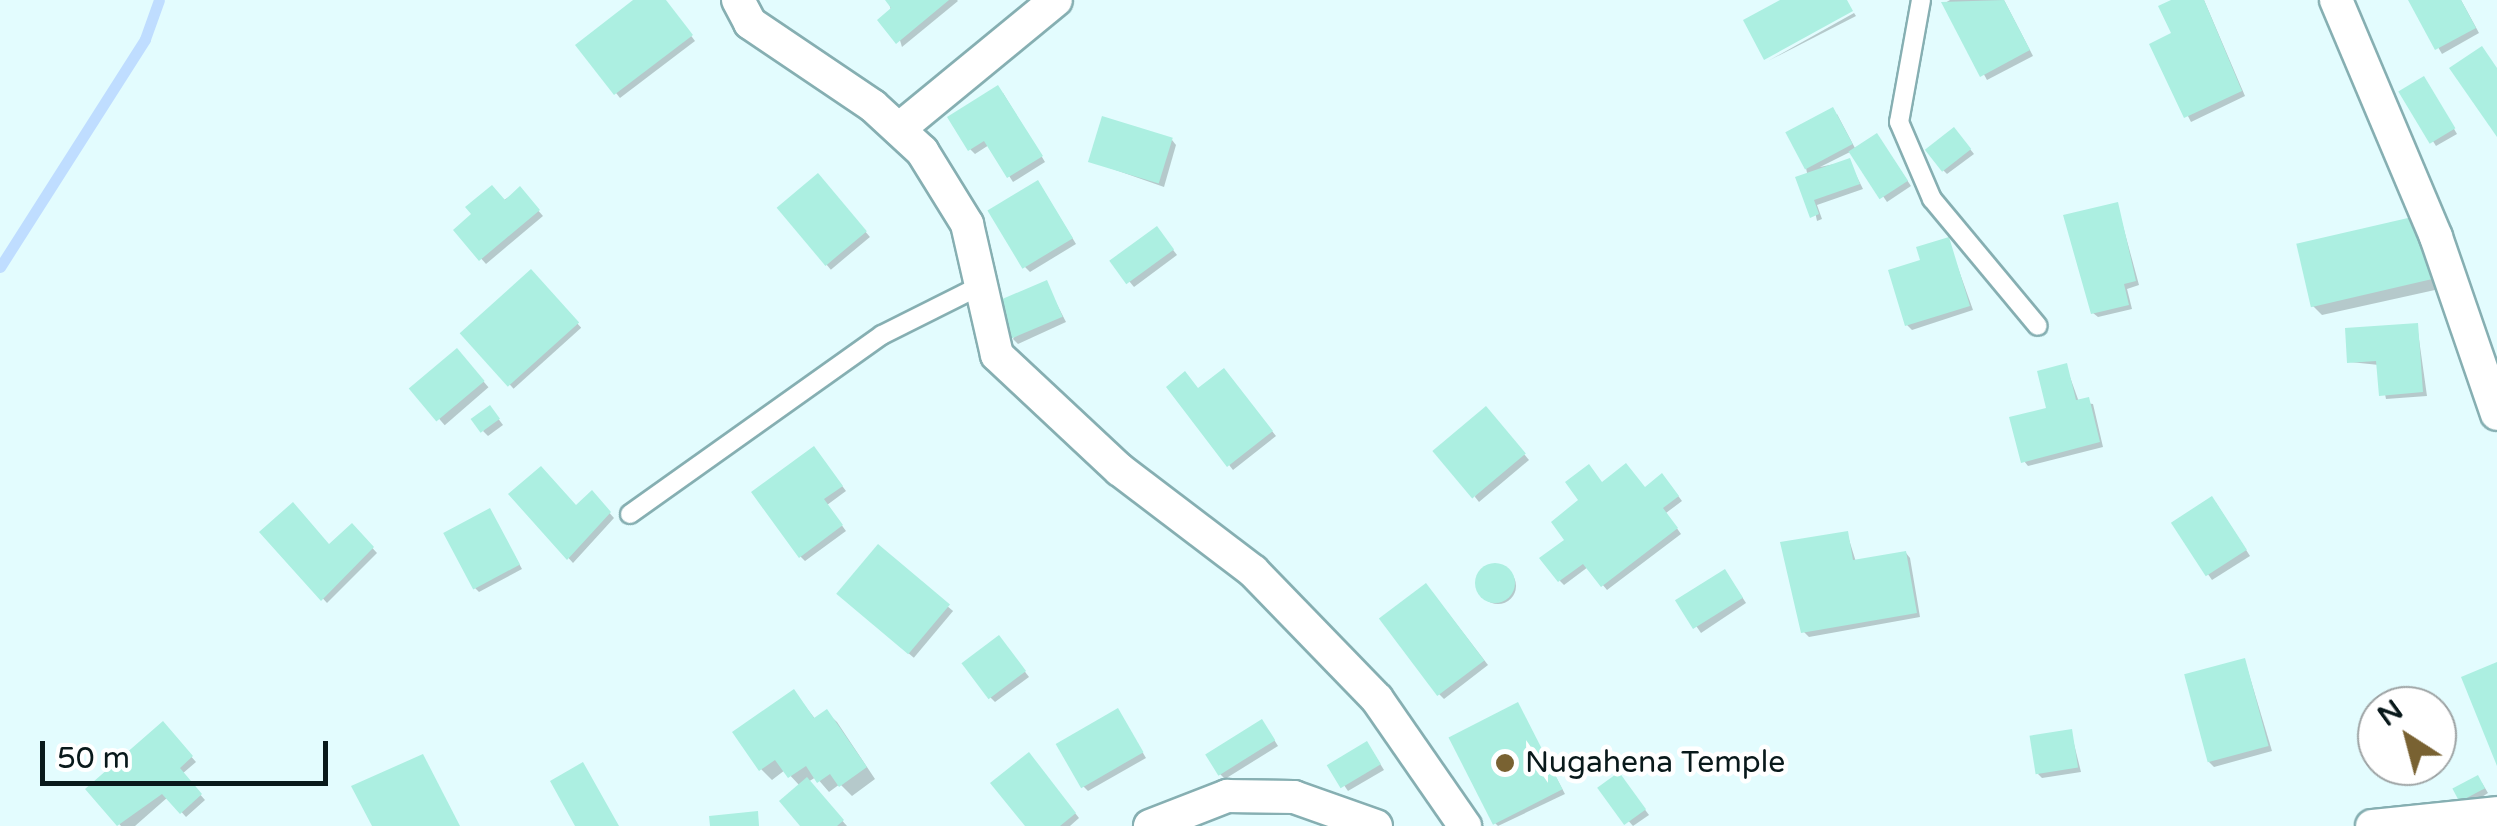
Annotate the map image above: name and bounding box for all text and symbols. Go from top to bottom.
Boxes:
north arrow [2357,686,2457,786]
text: N [2371,693,2410,734]
scale bar [45,721,332,783]
text: 50 m [57,740,130,777]
place label: Nugahena Temple [1525,745,1785,781]
marker: Nugahena Temple [1494,752,1516,774]

